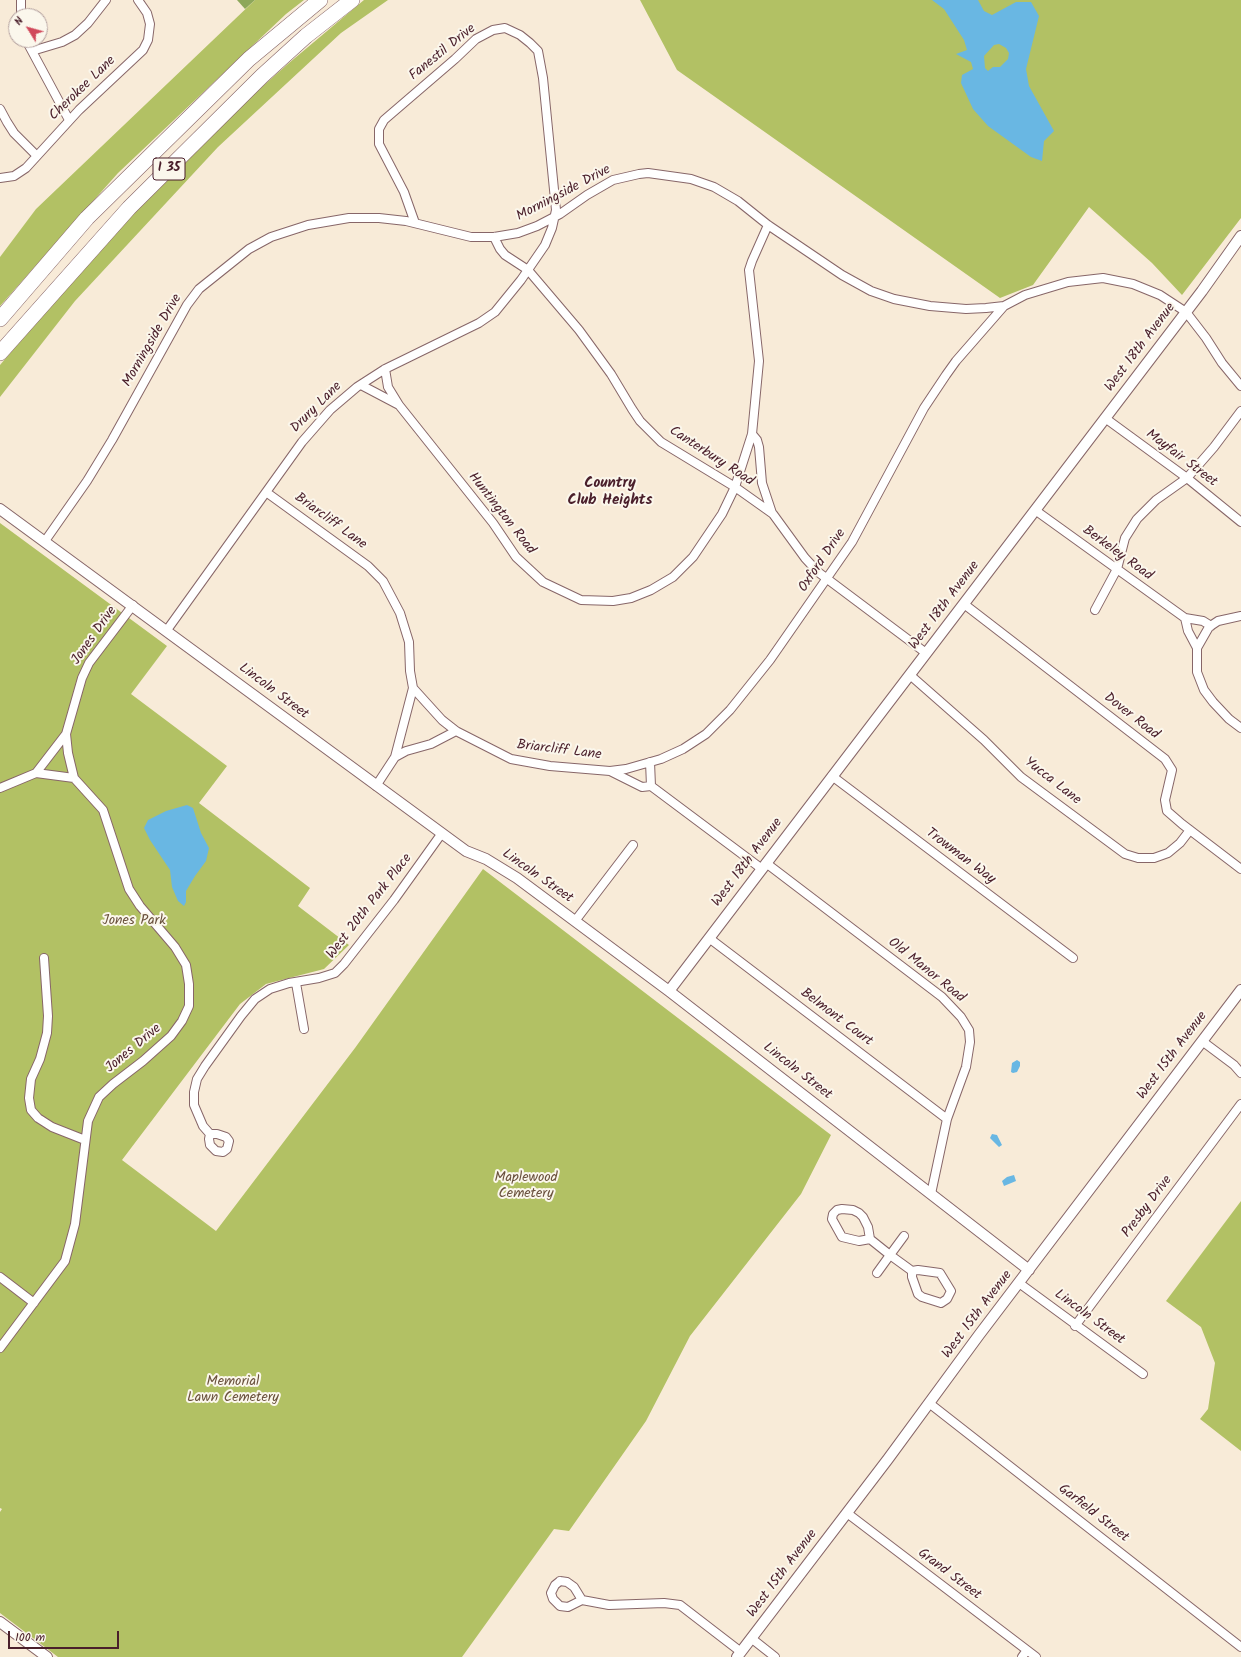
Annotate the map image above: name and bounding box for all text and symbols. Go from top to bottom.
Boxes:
north arrow [8,8,48,48]
text: N [10,13,28,30]
street label: Fanestil Drive [406,21,480,85]
street label: Cherokee Lane [46,53,120,125]
road number: I 35 [153,158,185,180]
street label: Morningside Drive [514,162,614,226]
street label: Morningside Drive [120,292,186,390]
street label: West 18th Avenue [1102,300,1180,396]
street label: Drury Lane [288,379,346,437]
street label: Canterbury Road [665,423,757,491]
street label: Mayfair Street [1142,427,1220,491]
street label: Huntington Road [464,470,538,558]
district label: Country Club Heights [567,475,653,510]
street label: Briarcliff Lane [291,490,369,554]
street label: Berkeley Road [1079,523,1155,585]
street label: Oxford Drive [796,526,850,596]
street label: West 18th Avenue [906,558,984,654]
street label: Jones Drive [69,604,121,668]
street label: Lincoln Street [235,660,311,724]
street label: Dover Road [1100,690,1162,744]
street label: Briarcliff Lane [516,737,602,765]
street label: Yucca Lane [1020,755,1084,809]
street label: West 18th Avenue [709,815,787,911]
street label: Trowman Way [922,825,998,889]
street label: Lincoln Street [498,846,576,908]
street label: West 20th Park Place [324,851,416,963]
park label: Jones Park [102,914,166,930]
street label: Old Manor Road [884,935,968,1007]
street label: Belmont Court [797,985,875,1051]
street label: West 15th Avenue [1134,1009,1212,1103]
street label: Jones Drive [103,1021,165,1077]
street label: Lincoln Street [759,1040,835,1104]
park label: Maplewood Cemetery [494,1171,558,1204]
street label: Presby Drive [1119,1173,1177,1241]
street label: West 15th Avenue [939,1268,1017,1362]
street label: Lincoln Street [1050,1287,1128,1349]
park label: Memorial Lawn Cemetery [187,1375,279,1408]
street label: Garfield Street [1054,1481,1132,1547]
street label: West 15th Avenue [744,1527,822,1621]
street label: Grand Street [914,1546,984,1604]
scale bar [10,1623,121,1649]
text: 100 m [15,1628,45,1647]

